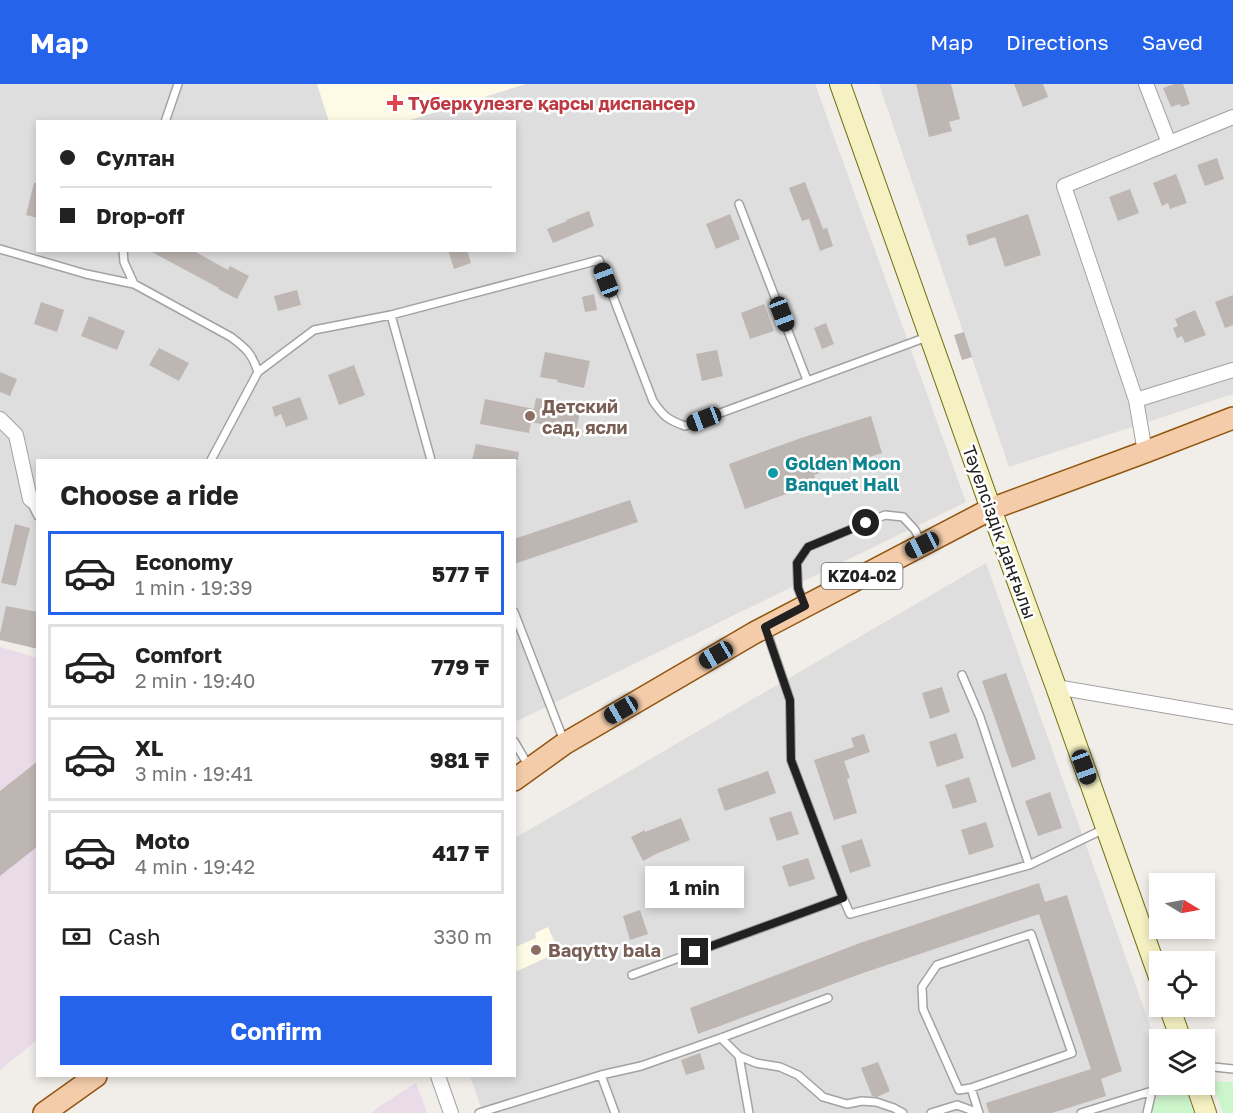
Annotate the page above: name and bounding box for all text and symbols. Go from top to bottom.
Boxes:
text: Map [30,26,88,59]
text: Map [930,29,973,55]
text: Directions [1006,29,1109,55]
text: Saved [1142,29,1203,55]
place label: Туберкулезге қарсы диспансер [408,92,695,114]
marker: Туберкулезге қарсы диспансер [386,94,404,112]
text: Султан [96,144,175,171]
text: Drop-off [96,202,185,229]
car [591,260,621,300]
car [767,294,797,334]
place label: Детский сад, ясли [542,395,628,438]
car [684,404,724,434]
marker: Детский сад, ясли [523,409,537,423]
street label: Тәуелсіздік даңғылы [958,442,1042,622]
place label: Golden Moon Banquet Hall [785,452,901,495]
marker: Golden Moon Banquet Hall [766,466,780,480]
text: Choose a ride [60,479,239,511]
route start [852,509,879,536]
car [902,529,942,561]
icon: car [63,546,117,600]
text: Economy [135,548,233,575]
text: 577 ₸ [432,560,489,587]
road number: KZ04-02 [822,563,902,589]
text: 1 min · 19:39 [135,575,253,599]
car [696,638,736,672]
icon: car [63,639,117,693]
text: Comfort [135,641,222,668]
text: 779 ₸ [431,653,489,680]
text: 2 min · 19:40 [135,668,255,692]
car [601,693,641,727]
icon: car [63,732,117,786]
text: XL [135,734,163,761]
text: 981 ₸ [430,746,489,773]
car [1069,747,1099,787]
text: 3 min · 19:41 [135,761,253,785]
icon: car [63,825,117,879]
text: Moto [135,827,190,854]
text: 417 ₸ [432,839,489,866]
text: 4 min · 19:42 [135,854,255,878]
callout: 1 min [646,865,744,907]
north arrow [1149,873,1215,939]
map controls [1149,873,1215,1095]
text: 1 min [669,875,720,899]
icon: cash [60,920,93,953]
text: Cash [108,923,161,950]
text: 330 m [434,924,492,948]
route end [681,938,708,965]
place label: Baqytty bala [548,939,661,961]
marker: Baqytty bala [529,943,543,957]
button: locate [1149,951,1215,1017]
button: Confirm [60,996,492,1065]
button: layers [1149,1029,1215,1095]

